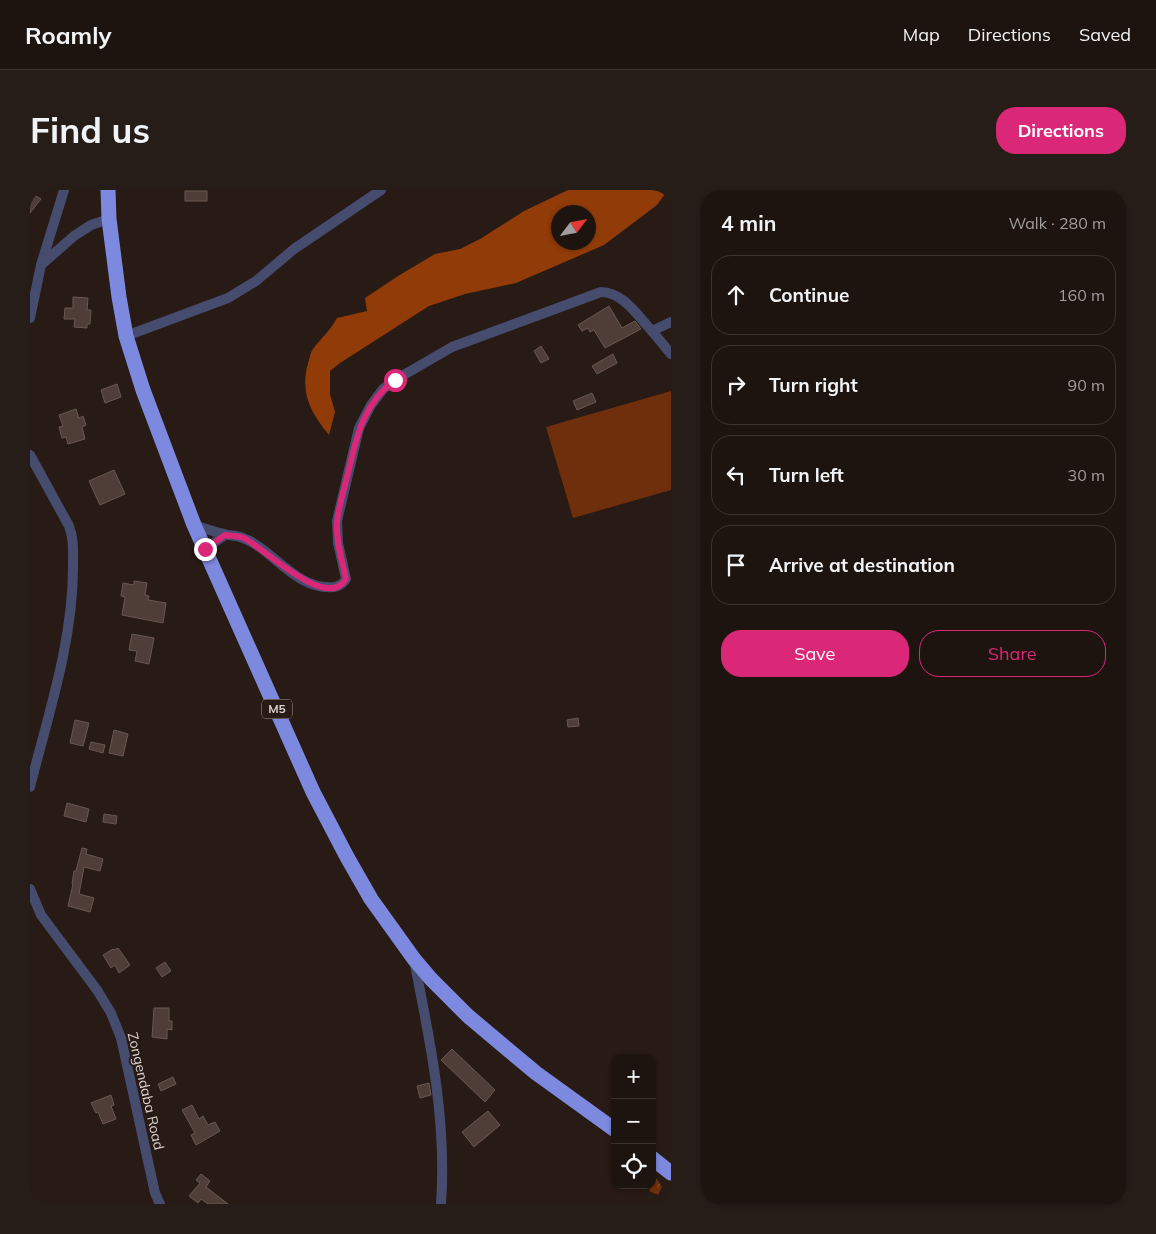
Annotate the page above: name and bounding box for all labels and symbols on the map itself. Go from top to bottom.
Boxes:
north arrow [551,205,596,250]
route start [384,369,407,392]
route end [194,538,217,561]
road number: M5 [262,699,292,718]
street label: Zongendaba Road [124,1030,168,1152]

